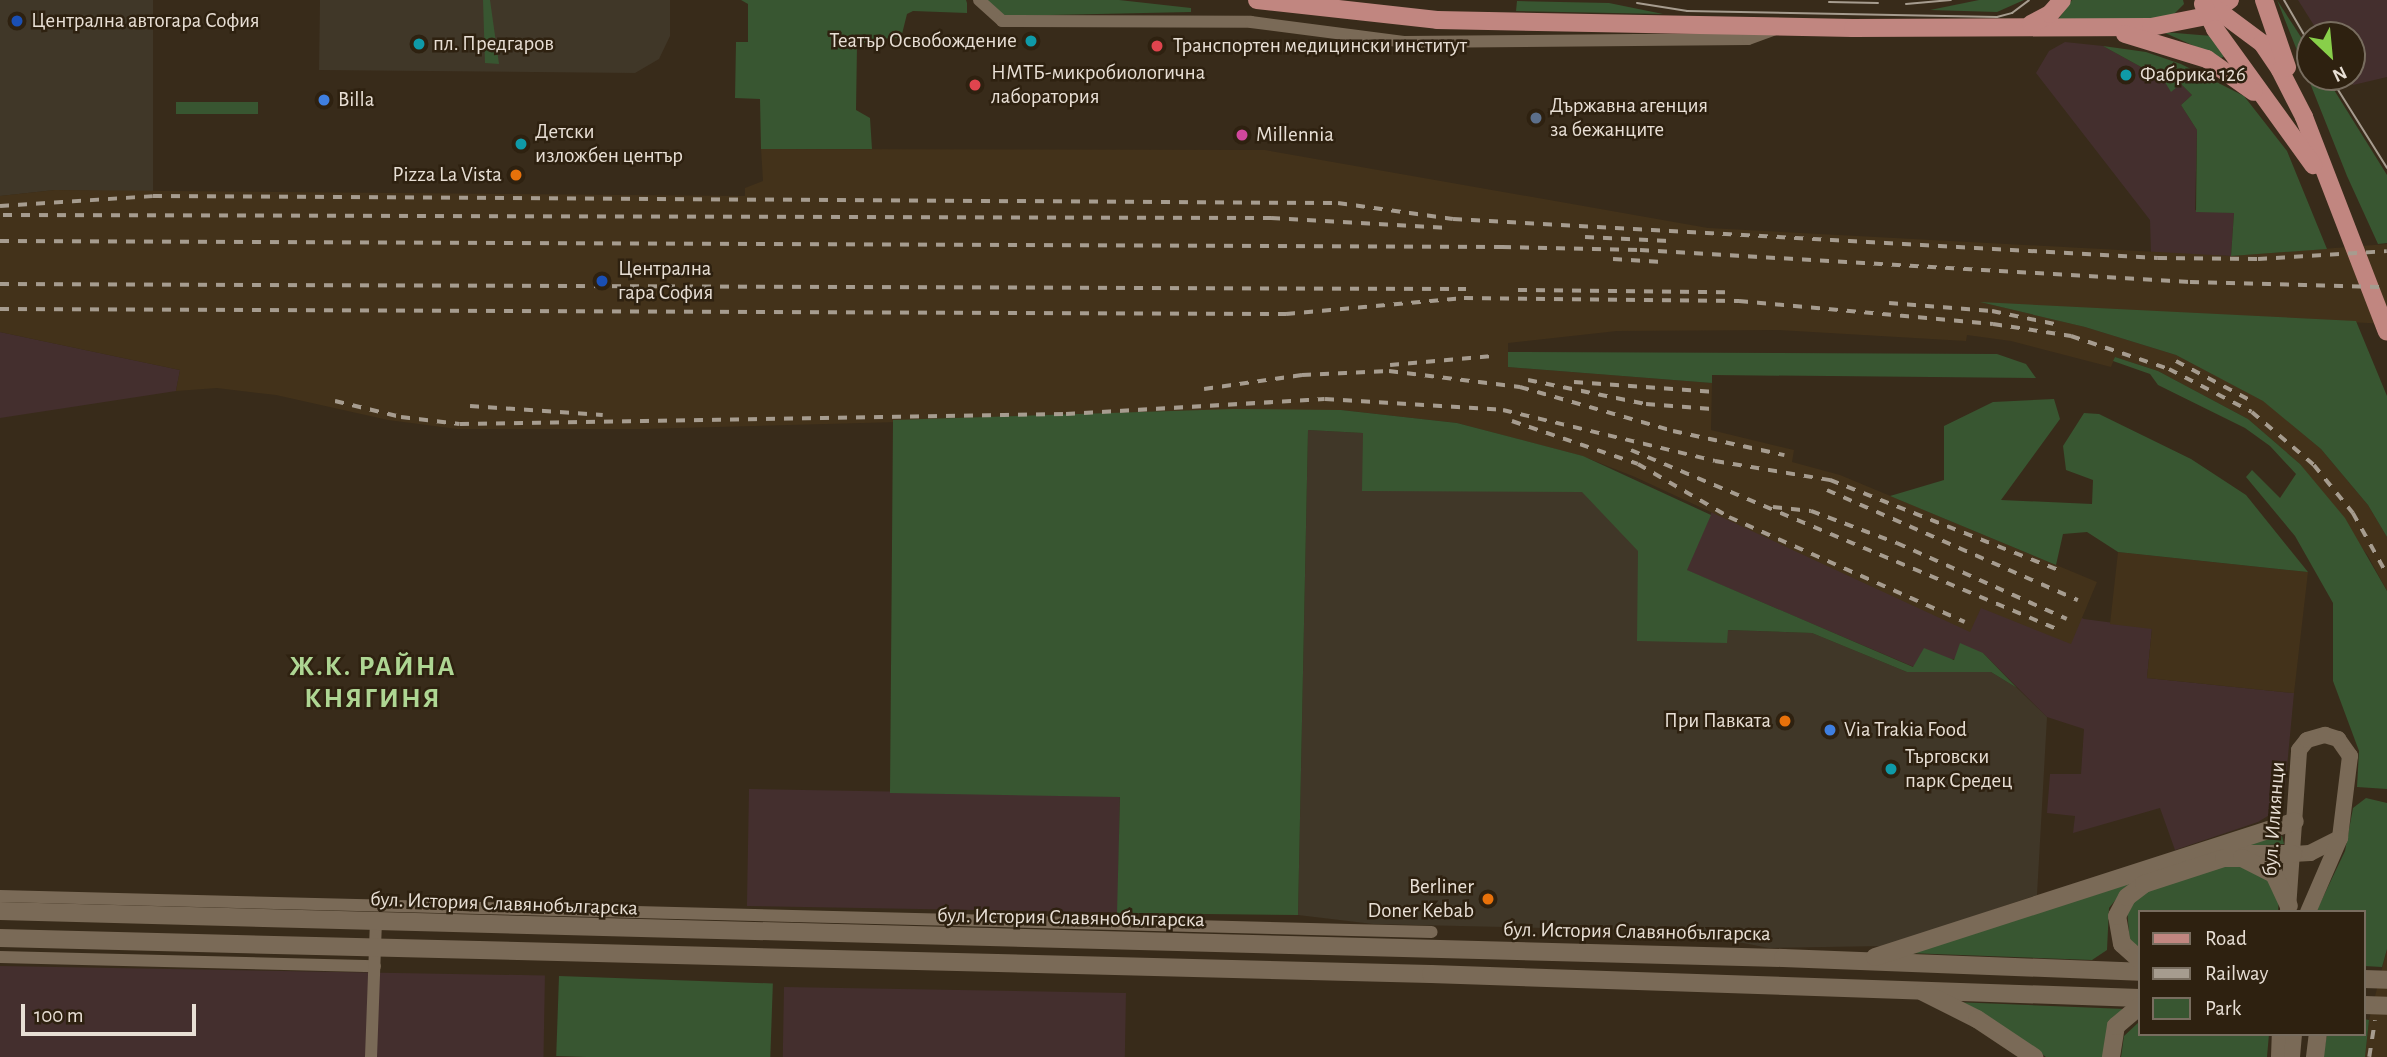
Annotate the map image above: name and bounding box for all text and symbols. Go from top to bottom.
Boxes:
place label: Централна автогара София [31,8,260,34]
marker: Централна автогара София [9,13,25,29]
north arrow [2296,21,2366,91]
place label: Театър Освобождение [829,28,1017,54]
place label: пл. Предгаров [433,31,554,57]
marker: Театър Освобождение [1023,33,1039,49]
place label: Транспортен медицински институт [1173,33,1467,59]
marker: пл. Предгаров [411,36,427,52]
marker: Транспортен медицински институт [1147,36,1167,56]
place label: НМТБ-микробиологична лаборатория [991,60,1205,110]
place label: Фабрика 126 [2140,62,2246,88]
text: N [2329,62,2350,85]
marker: Фабрика 126 [2118,67,2134,83]
marker: НМТБ-микробиологична лаборатория [965,75,985,95]
place label: Billa [338,87,374,113]
marker: Billa [316,92,332,108]
place label: Държавна агенция за бежанците [1550,93,1708,143]
marker: Държавна агенция за бежанците [1528,110,1544,126]
place label: Детски изложбен център [535,119,683,169]
place label: Millennia [1256,122,1334,148]
marker: Millennia [1234,127,1250,143]
marker: Детски изложбен център [513,136,529,152]
place label: Pizza La Vista [393,162,502,188]
marker: Pizza La Vista [508,167,524,183]
place label: Централна гара София [618,256,713,306]
marker: Централна гара София [592,271,612,291]
district label: Ж.К. РАЙНА КНЯГИНЯ [291,650,455,716]
place label: При Павката [1664,708,1771,734]
marker: При Павката [1777,713,1793,729]
place label: Via Trakia Food [1844,717,1967,743]
marker: Via Trakia Food [1822,722,1838,738]
place label: Търговски парк Средец [1905,744,2013,794]
marker: Търговски парк Средец [1883,761,1899,777]
street label: бул. Илиянци [2257,761,2291,877]
place label: Berliner Doner Kebab [1368,874,1474,924]
street label: бул. История Славянобългарска [370,887,638,921]
marker: Berliner Doner Kebab [1480,891,1496,907]
street label: бул. История Славянобългарска [937,903,1205,933]
legend [2138,910,2366,1036]
street label: бул. История Славянобългарска [1503,917,1771,947]
text: Road [2205,928,2247,949]
text: Railway [2205,963,2268,984]
scale bar [24,990,200,1034]
text: Park [2205,998,2241,1019]
text: 100 m [34,1005,84,1026]

